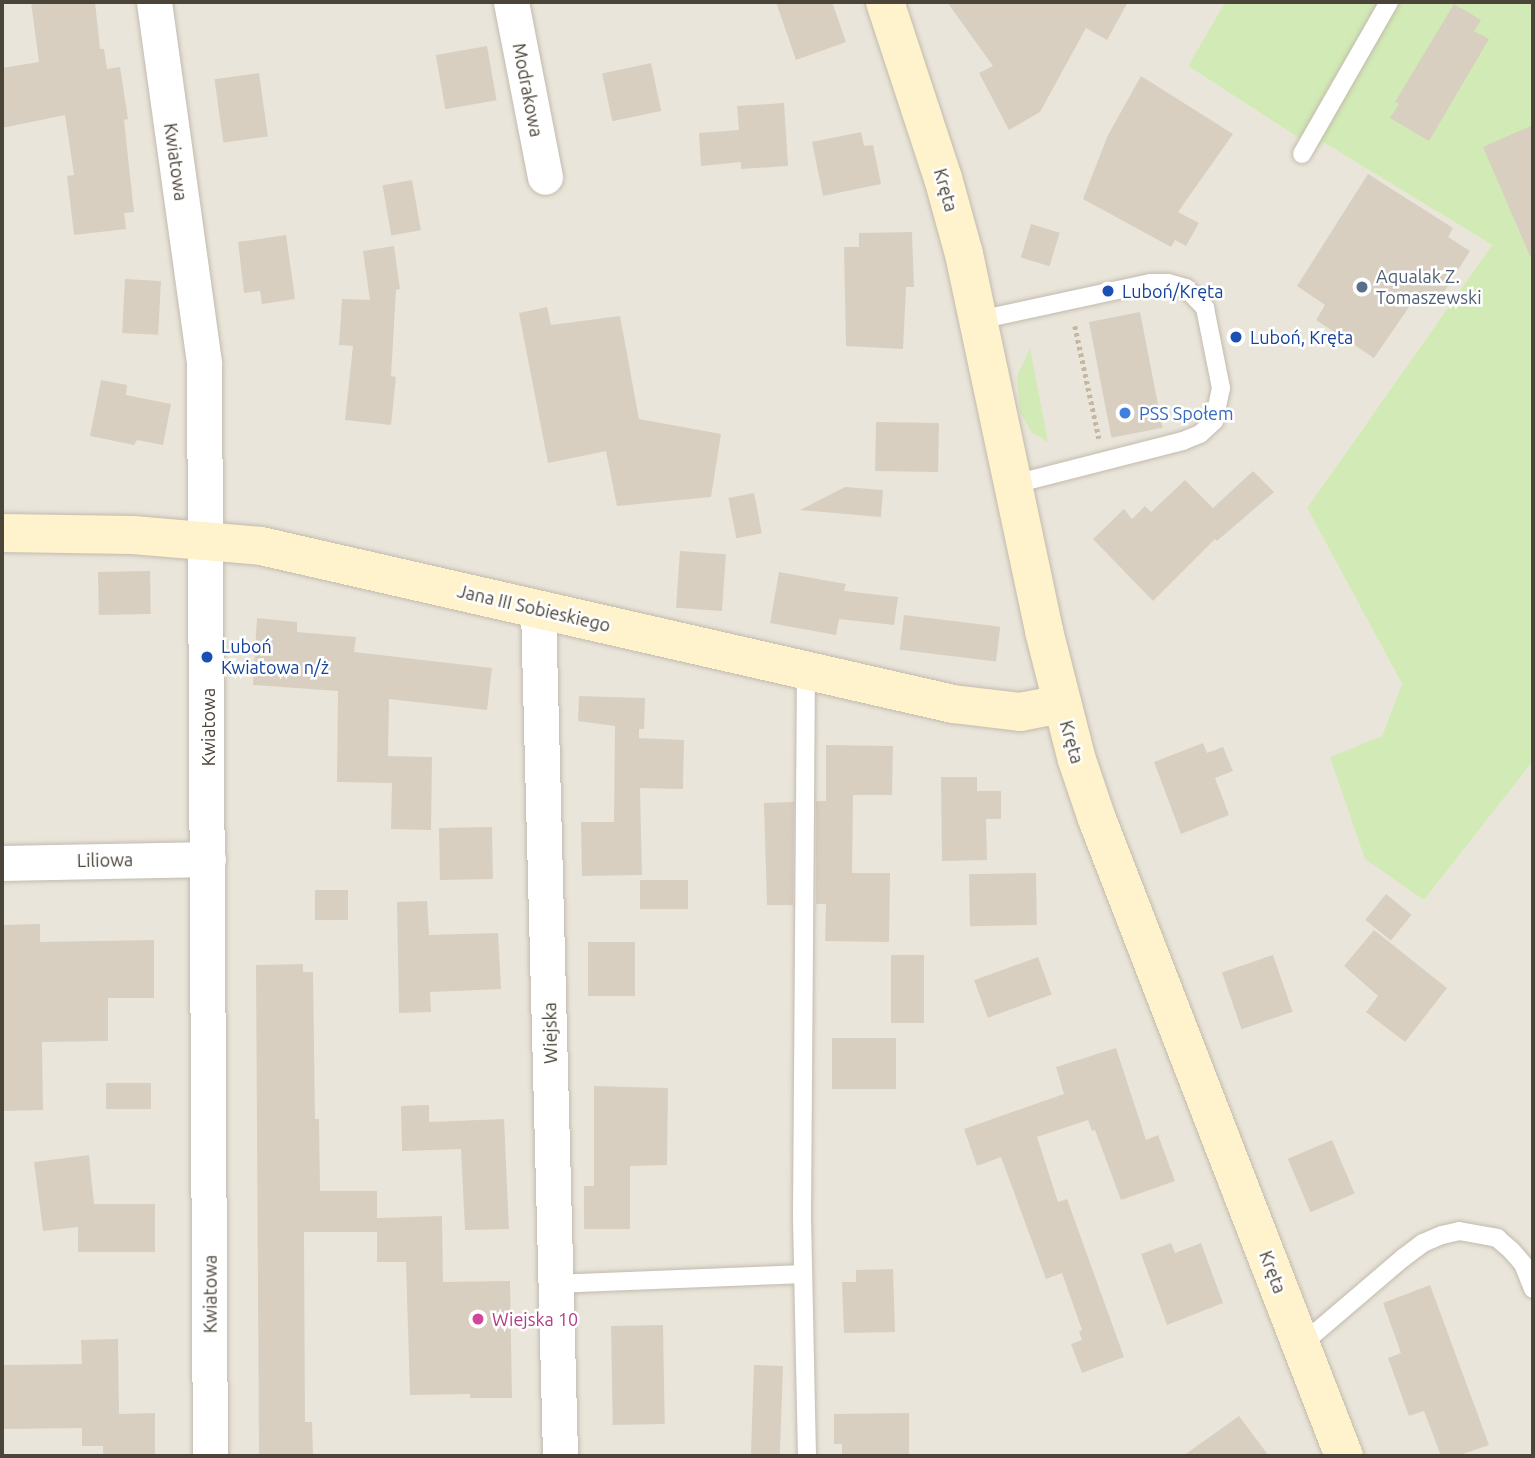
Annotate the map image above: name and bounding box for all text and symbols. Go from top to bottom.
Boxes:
street label: Modrakowa [508,41,548,139]
street label: Kwiatowa [160,122,192,202]
street label: Kręta [930,166,962,214]
place label: Aqualak Z. Tomaszewski [1376,266,1482,308]
marker: Aqualak Z. Tomaszewski [1354,279,1370,295]
place label: Luboń/Kręta [1122,280,1223,302]
marker: Luboń/Kręta [1100,283,1116,299]
place label: Luboń, Kręta [1250,326,1353,348]
marker: Luboń, Kręta [1228,329,1244,345]
place label: PSS Społem [1139,402,1234,424]
marker: PSS Społem [1117,405,1133,421]
street label: Jana III Sobieskiego [455,580,613,636]
place label: Luboń Kwiatowa n/ż [221,636,329,678]
marker: Luboń Kwiatowa n/ż [199,649,215,665]
street label: Kwiatowa [197,688,219,766]
street label: Kręta [1056,718,1088,766]
street label: Liliowa [77,849,133,871]
street label: Wiejska [539,1002,561,1064]
street label: Kręta [1255,1248,1291,1296]
street label: Kwiatowa [199,1255,221,1333]
place label: Wiejska 10 [492,1308,578,1330]
marker: Wiejska 10 [470,1311,486,1327]

